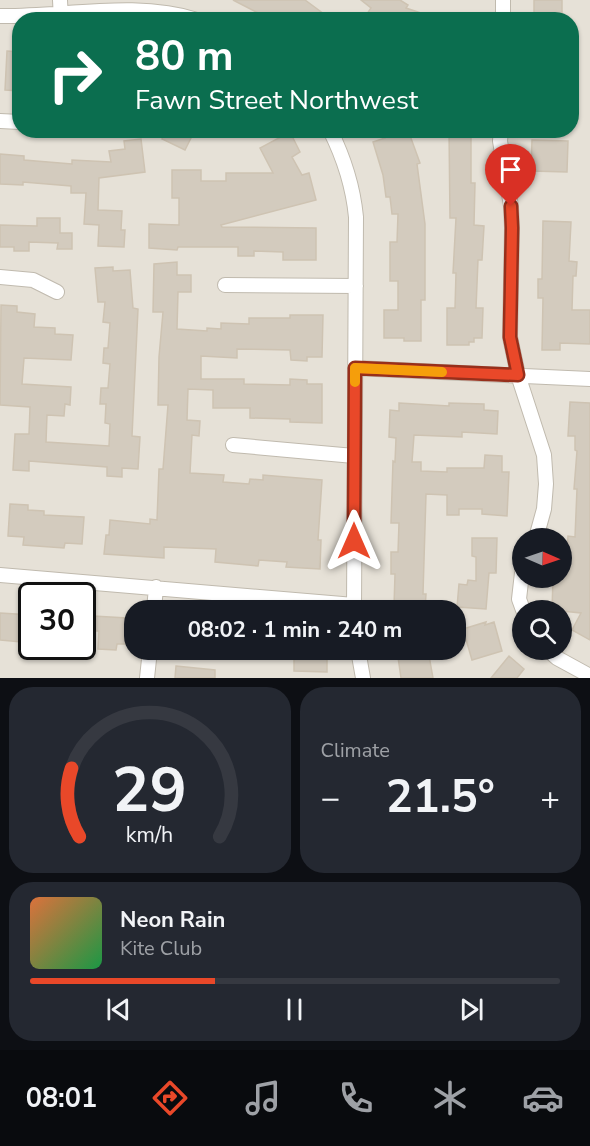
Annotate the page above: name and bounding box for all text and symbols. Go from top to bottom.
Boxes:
text: 80 m [135,28,234,85]
icon: right [36,36,114,114]
text: Fawn Street Northwest [135,82,418,119]
pin [485,144,536,206]
icon: arrive [494,153,527,186]
position arrow [322,509,386,573]
north arrow [512,528,572,588]
map controls [512,528,572,660]
speed limit sign: 30 [18,582,96,660]
button: search [512,600,572,660]
text: 08:02 · 1 min · 240 m [188,615,402,645]
text: Climate [321,737,390,764]
text: 29 [112,748,187,833]
text: 21.5° [386,767,495,828]
text: − [321,776,340,821]
text: + [540,776,560,821]
text: km/h [126,820,173,850]
text: Neon Rain [120,905,225,935]
text: Kite Club [120,935,202,962]
icon: previous [102,993,135,1026]
icon: pause [278,993,311,1026]
icon: next [455,993,488,1026]
icon: directions [149,1077,191,1119]
icon: music [242,1077,284,1119]
icon: phone [335,1077,377,1119]
icon: climate [429,1077,471,1119]
icon: car [522,1077,564,1119]
text: 08:01 [26,1080,97,1117]

